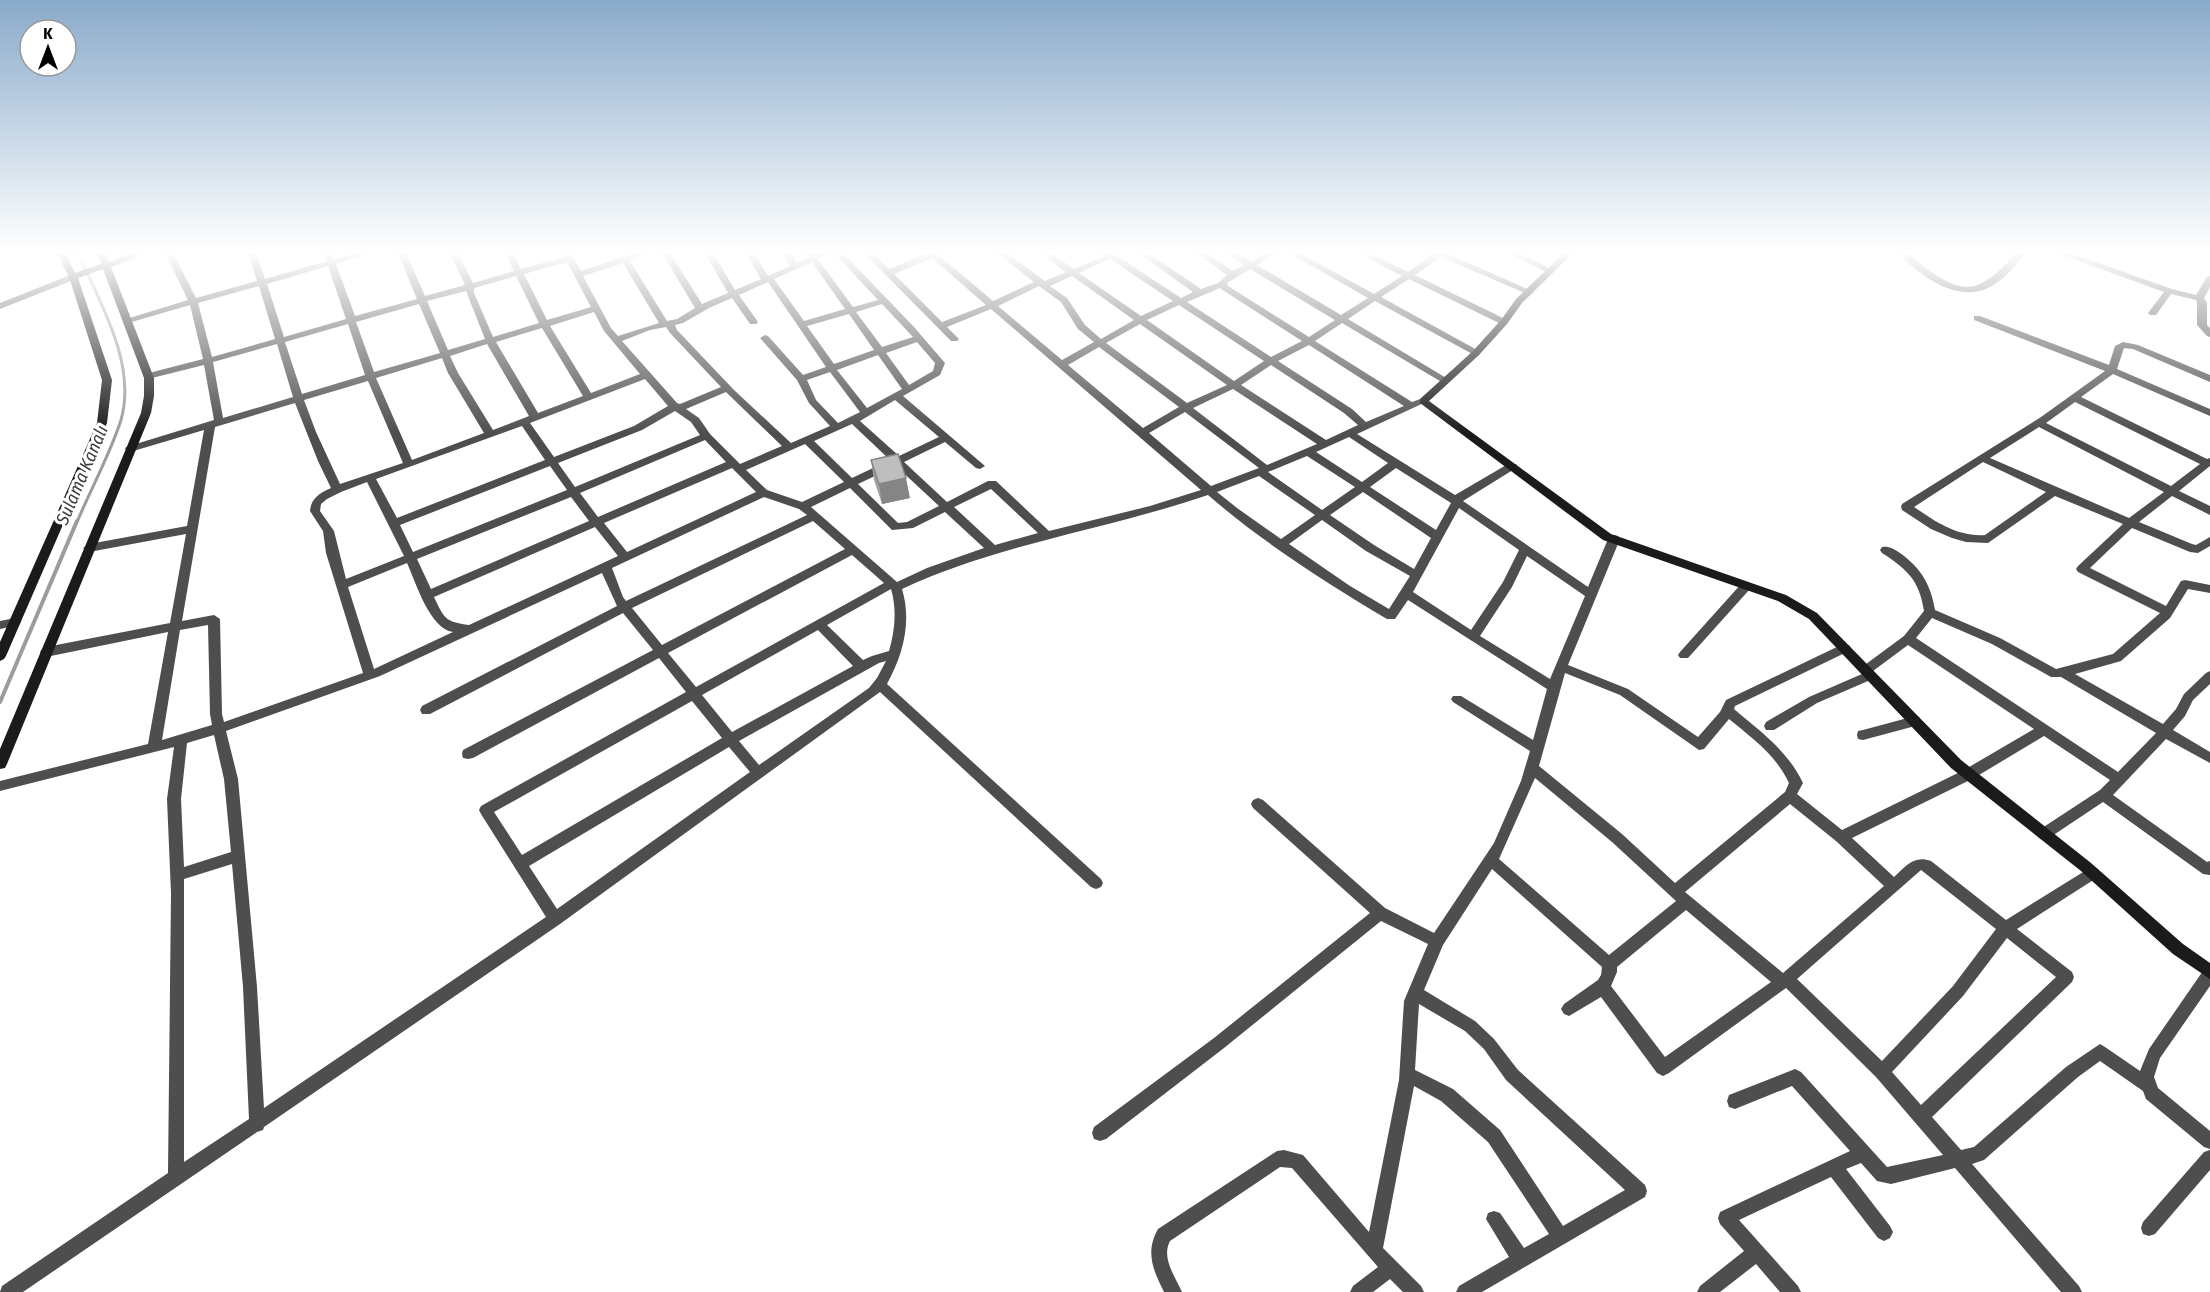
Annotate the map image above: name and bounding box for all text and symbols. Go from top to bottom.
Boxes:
north arrow [18,18,78,78]
text: K [43,24,53,43]
water label: Sulama Kanalı [51,422,113,529]

